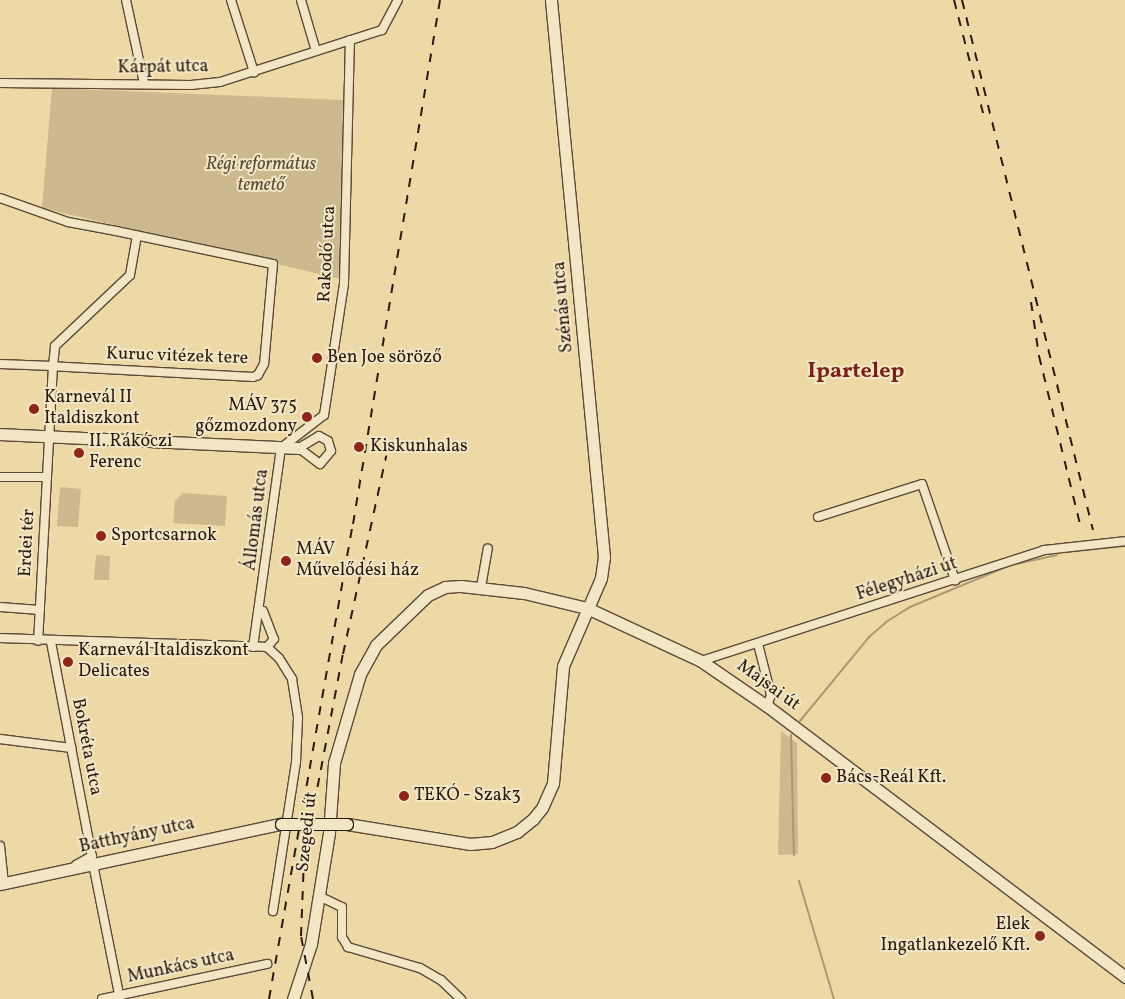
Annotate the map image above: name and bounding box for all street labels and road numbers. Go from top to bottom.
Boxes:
street label: Kárpát utca [117,56,209,80]
street label: Rakodó utca [315,205,341,303]
street label: Szénás utca [549,260,579,354]
street label: Kuruc vitézek tere [105,344,249,370]
street label: Állomás utca [240,468,274,572]
street label: Erdei tér [15,508,41,578]
street label: Félegyházi út [854,554,960,606]
street label: Majsai út [732,656,804,716]
street label: Bokréta utca [66,697,106,797]
street label: Szegedi út [293,791,323,873]
street label: Batthyány utca [77,813,197,859]
street label: Munkács utca [126,945,236,989]

